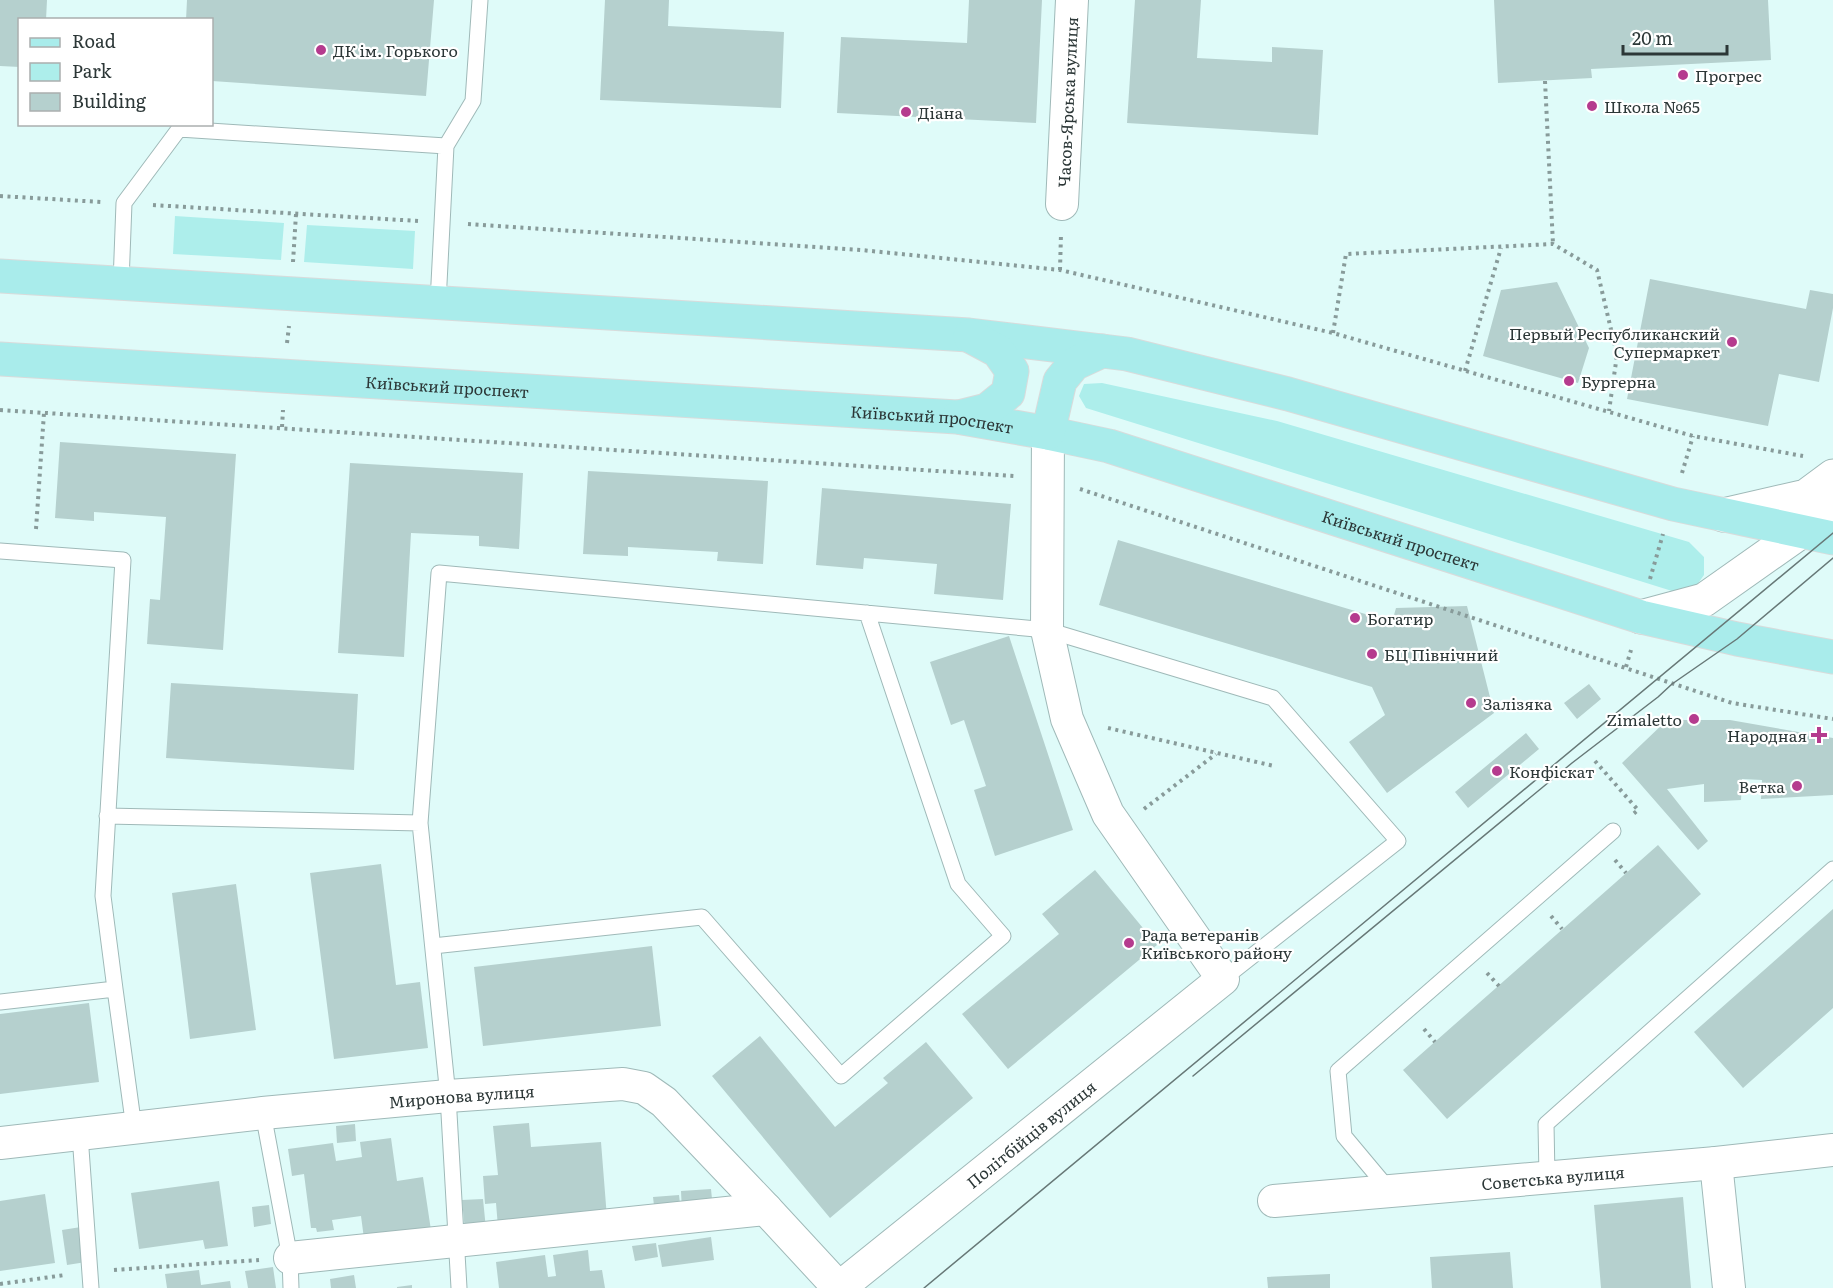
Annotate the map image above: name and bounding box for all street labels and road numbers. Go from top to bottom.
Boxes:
street label: Часов-Ярська вулиця [1051,16,1083,188]
street label: Київський проспект [365,369,530,403]
street label: Київський проспект [850,399,1016,439]
street label: Київський проспект [1319,503,1483,576]
street label: Політбійців вулиця [961,1074,1101,1193]
street label: Миронова вулиця [388,1078,535,1113]
street label: Совєтська вулиця [1480,1159,1626,1195]

